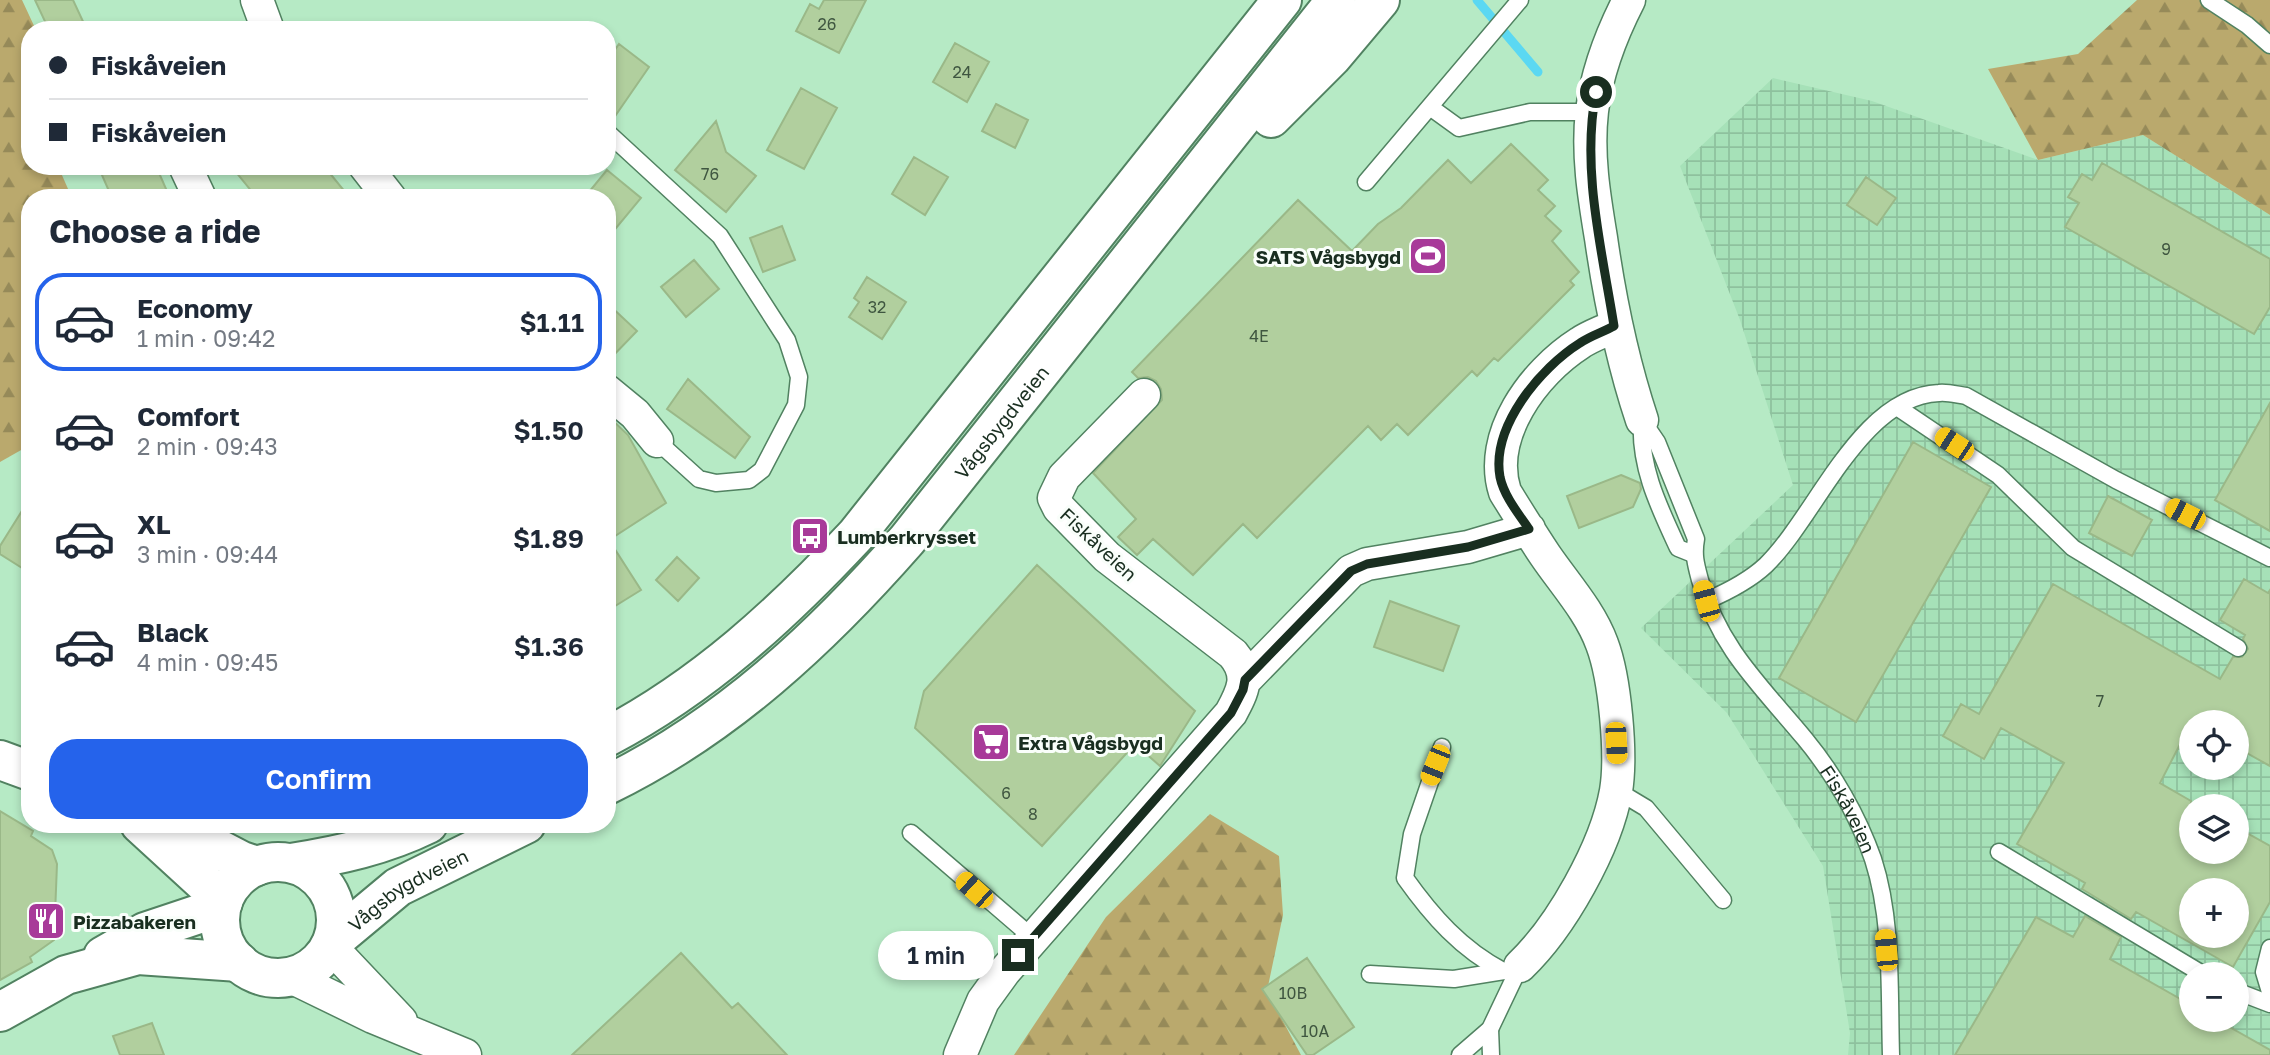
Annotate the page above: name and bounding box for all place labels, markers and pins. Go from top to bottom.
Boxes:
sports icon: SATS Vågsbygd [1407,235,1449,277]
place label: SATS Vågsbygd [1256,245,1401,268]
bus stop icon: Lumberkrysset [789,515,831,557]
place label: Lumberkrysset [837,525,976,548]
supermarket icon: Extra Vågsbygd [970,721,1012,763]
place label: Extra Vågsbygd [1018,731,1163,754]
restaurant icon: Pizzabakeren [25,900,67,942]
place label: Pizzabakeren [73,910,196,933]

